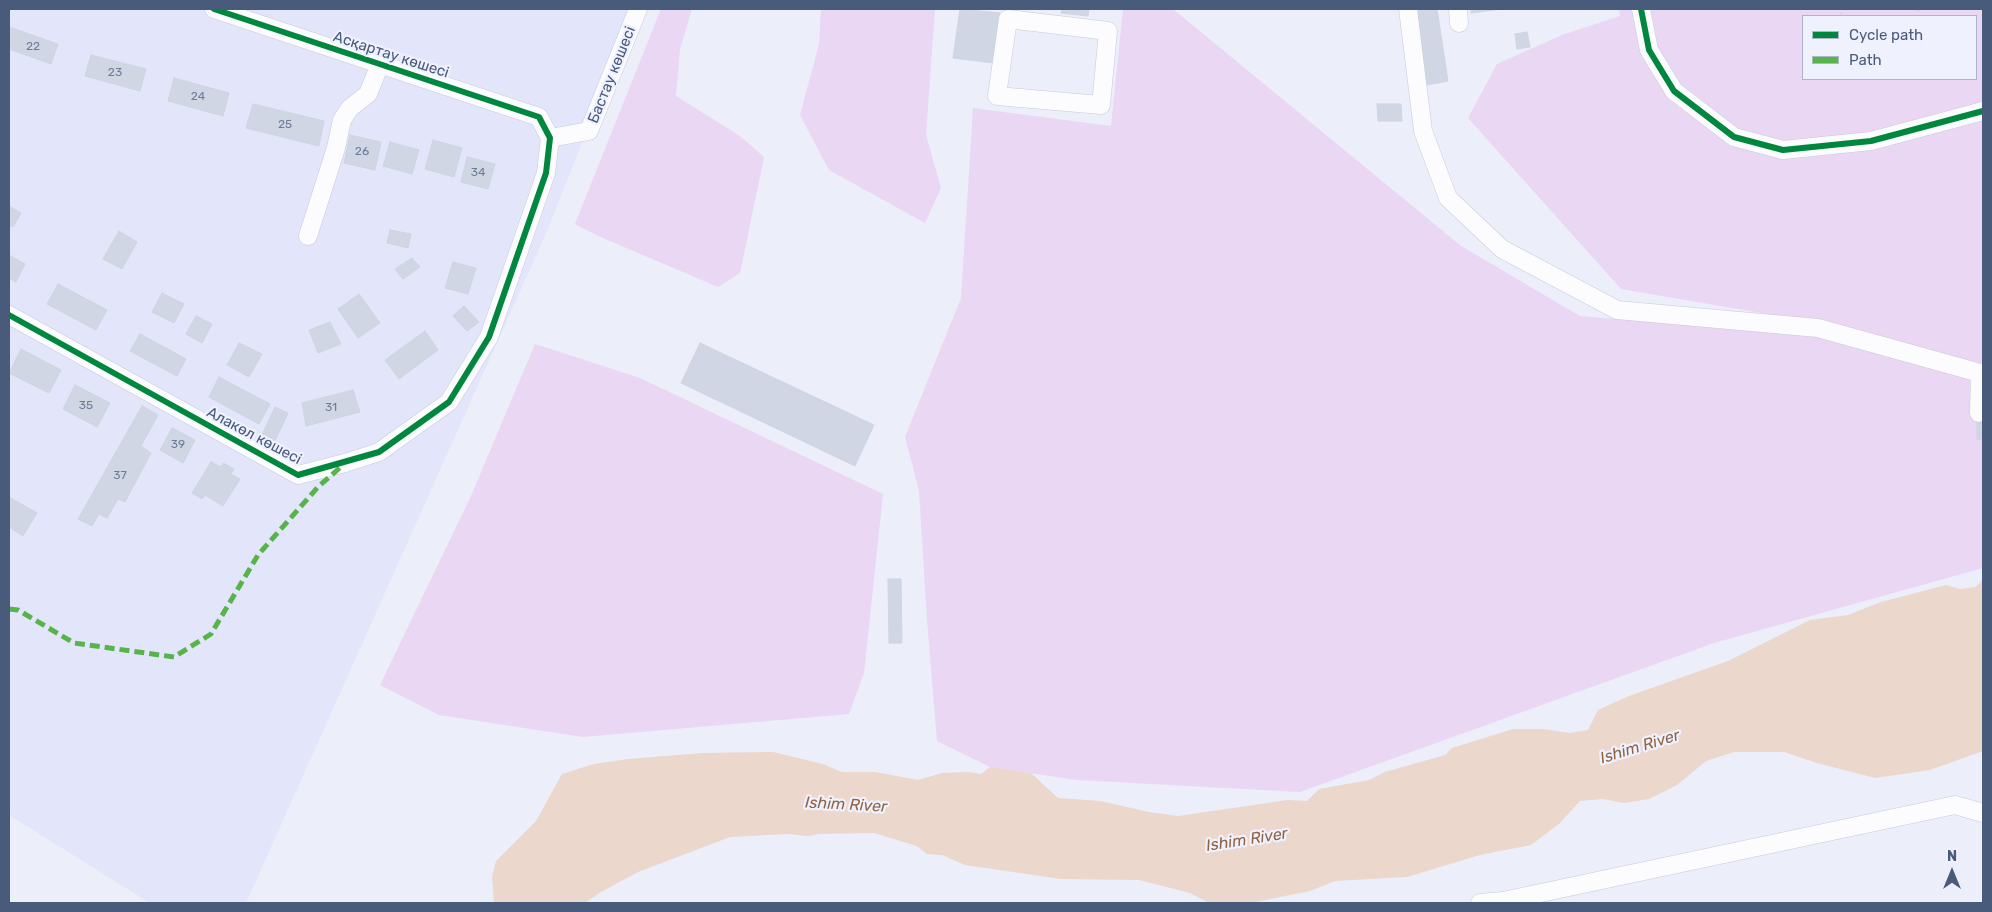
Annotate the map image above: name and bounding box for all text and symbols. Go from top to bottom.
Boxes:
legend [1802,15,1977,80]
street label: Бастау көшесі [584,24,640,126]
text: Cycle path [1849,26,1923,44]
street label: Асқартау көшесі [331,28,451,82]
house number: 22 [26,40,40,54]
text: Path [1849,51,1882,69]
house number: 23 [108,66,122,80]
house number: 24 [191,90,205,104]
house number: 25 [278,118,292,132]
house number: 26 [355,145,369,159]
house number: 34 [471,166,485,180]
house number: 35 [79,399,93,413]
house number: 31 [325,401,337,415]
street label: Алакөл көшесі [203,403,305,469]
house number: 39 [171,438,185,452]
house number: 37 [113,469,127,483]
water label: Ishim River [1598,726,1682,768]
water label: Ishim River [804,793,888,817]
water label: Ishim River [1205,824,1289,856]
north arrow [1927,847,1977,897]
text: N [1947,848,1957,865]

